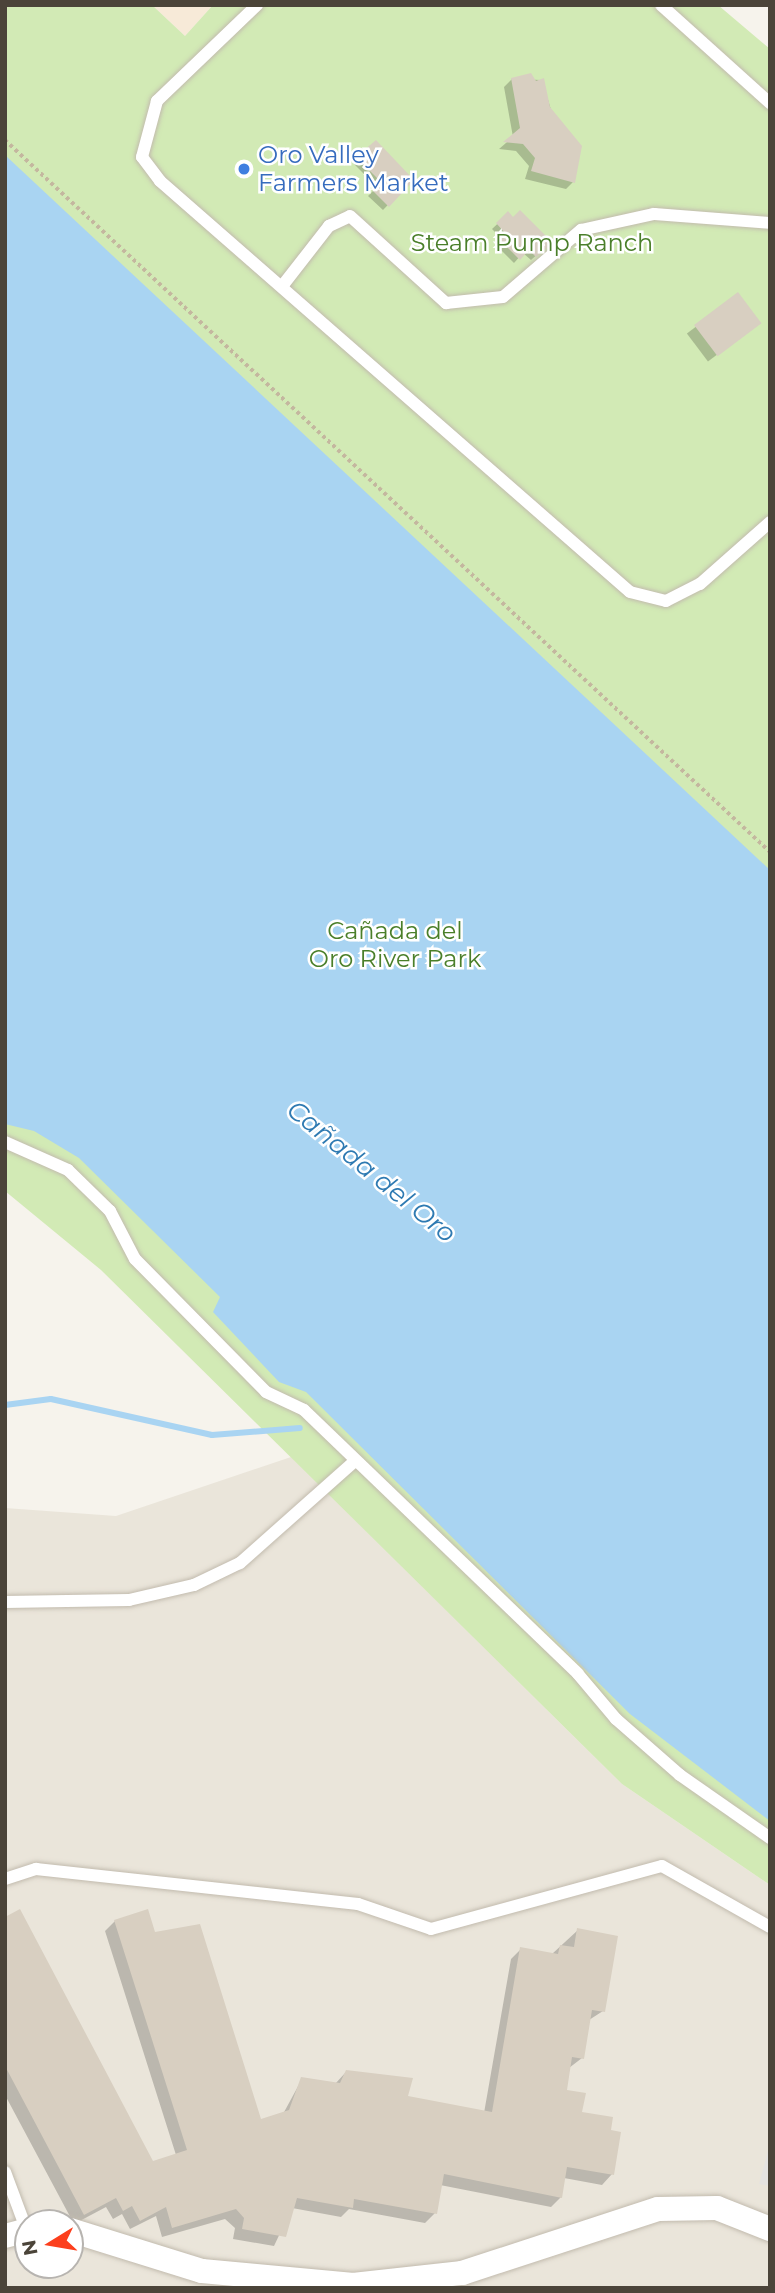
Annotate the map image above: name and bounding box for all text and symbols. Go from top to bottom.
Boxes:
place label: Oro Valley Farmers Market [258,141,448,197]
marker: Oro Valley Farmers Market [236,161,252,177]
park label: Steam Pump Ranch [411,229,653,257]
park label: Cañada del Oro River Park [309,917,481,973]
water label: Cañada del Oro [280,1094,462,1250]
north arrow [14,2209,84,2279]
text: N [17,2238,43,2257]

